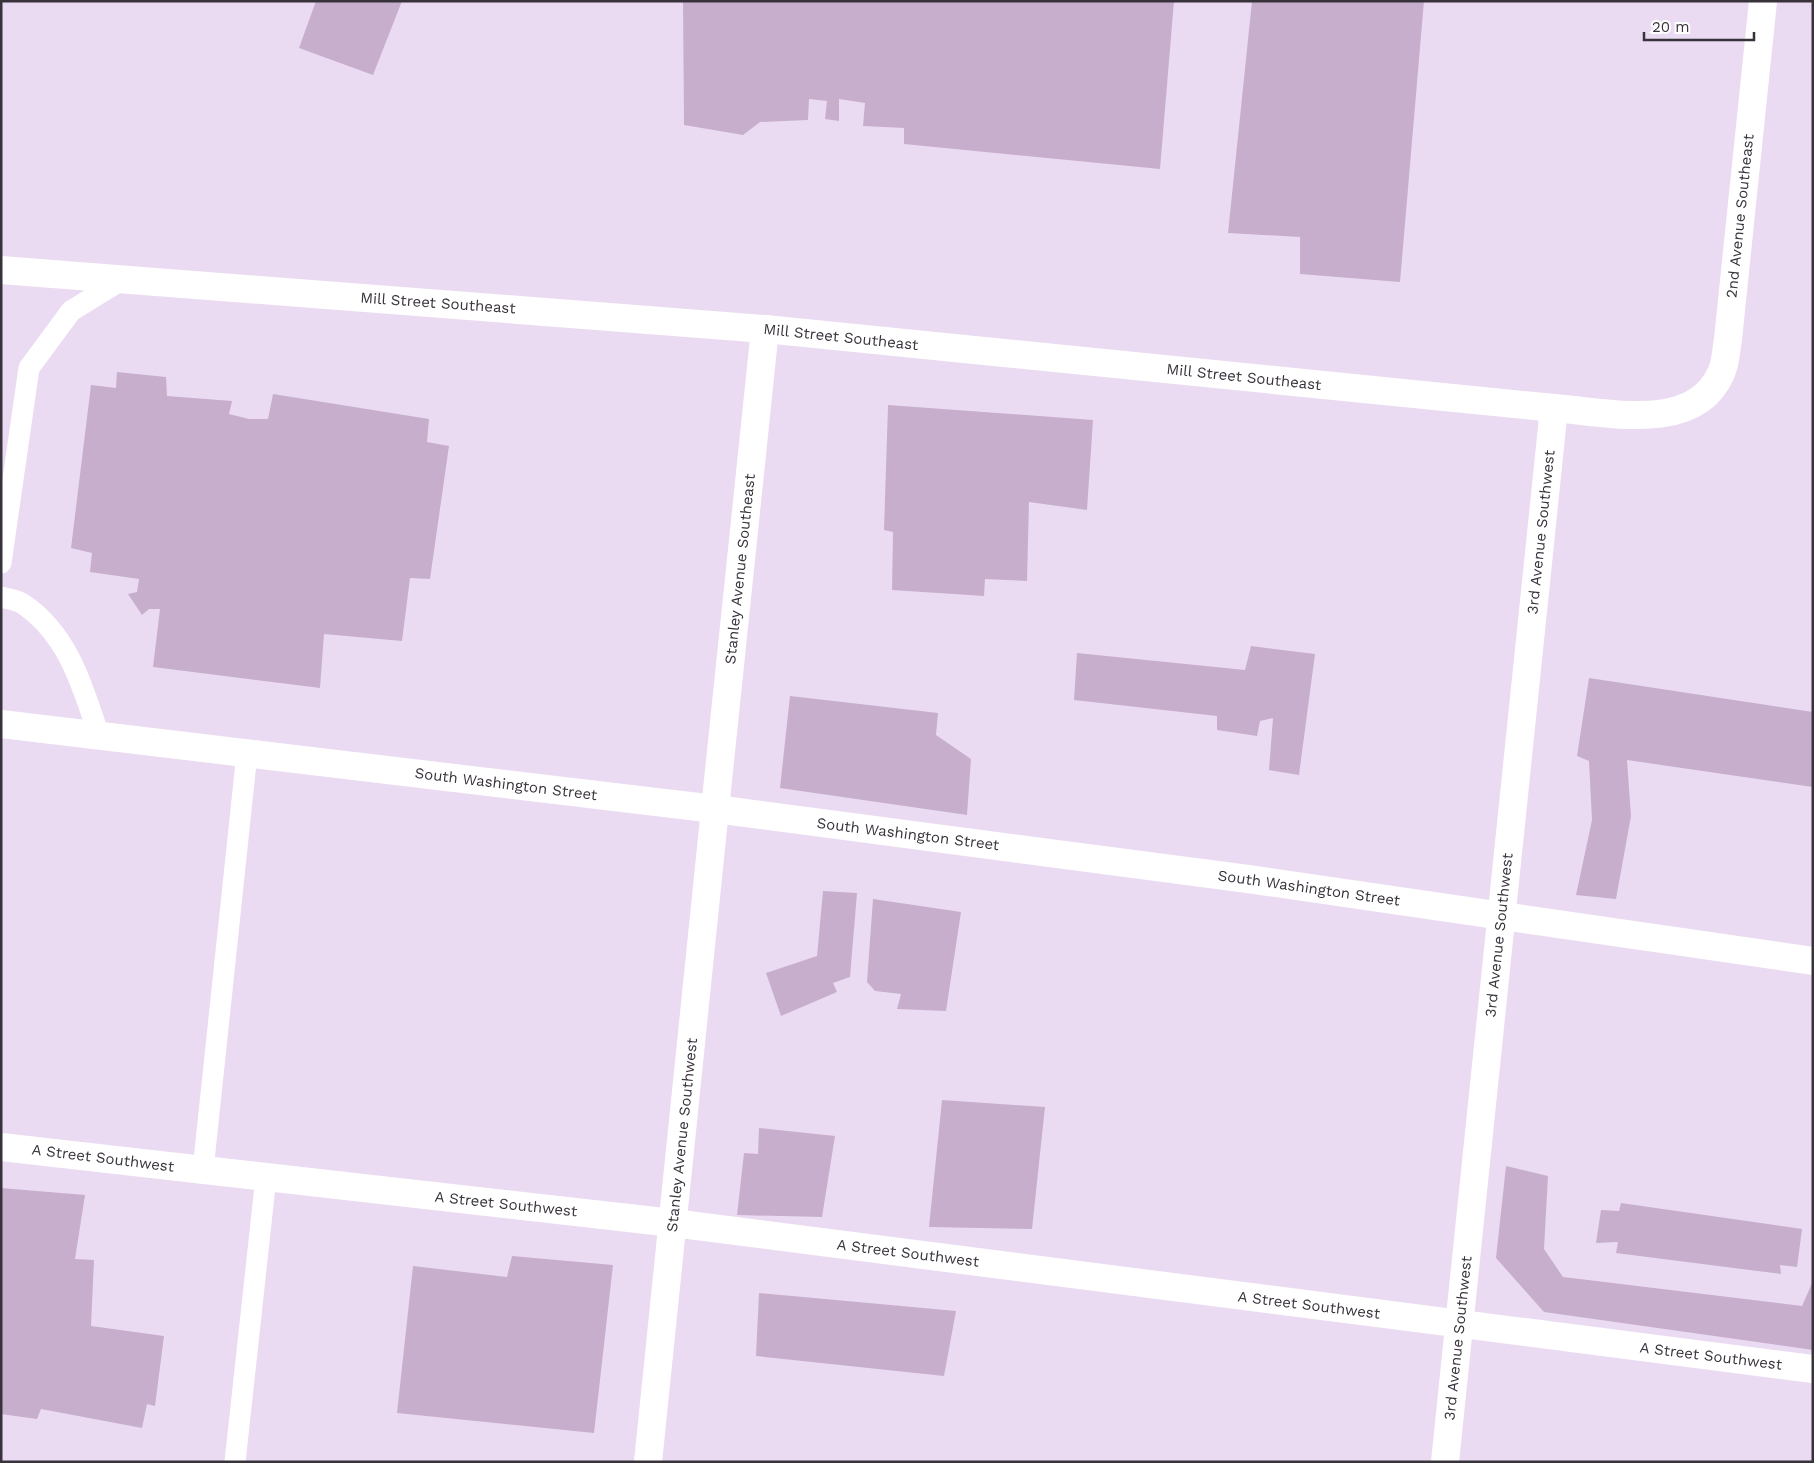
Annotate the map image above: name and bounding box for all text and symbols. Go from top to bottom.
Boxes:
scale bar [1644,10,1754,42]
text: 20 m [1652,18,1690,36]
street label: 2nd Avenue Southeast [1722,132,1758,299]
street label: Mill Street Southeast [360,289,517,317]
street label: Mill Street Southeast [763,320,920,354]
street label: Mill Street Southeast [1166,360,1323,394]
street label: 3rd Avenue Southwest [1523,448,1559,615]
street label: Stanley Avenue Southeast [721,472,759,665]
street label: South Washington Street [414,764,599,804]
street label: South Washington Street [816,814,1001,854]
street label: 3rd Avenue Southwest [1481,851,1517,1018]
street label: South Washington Street [1217,866,1402,910]
street label: Stanley Avenue Southwest [663,1036,701,1233]
street label: A Street Southwest [31,1140,176,1176]
street label: A Street Southwest [434,1188,579,1221]
street label: A Street Southwest [836,1235,981,1271]
street label: 3rd Avenue Southwest [1440,1254,1476,1421]
street label: A Street Southwest [1237,1287,1382,1323]
street label: A Street Southwest [1639,1338,1784,1374]

